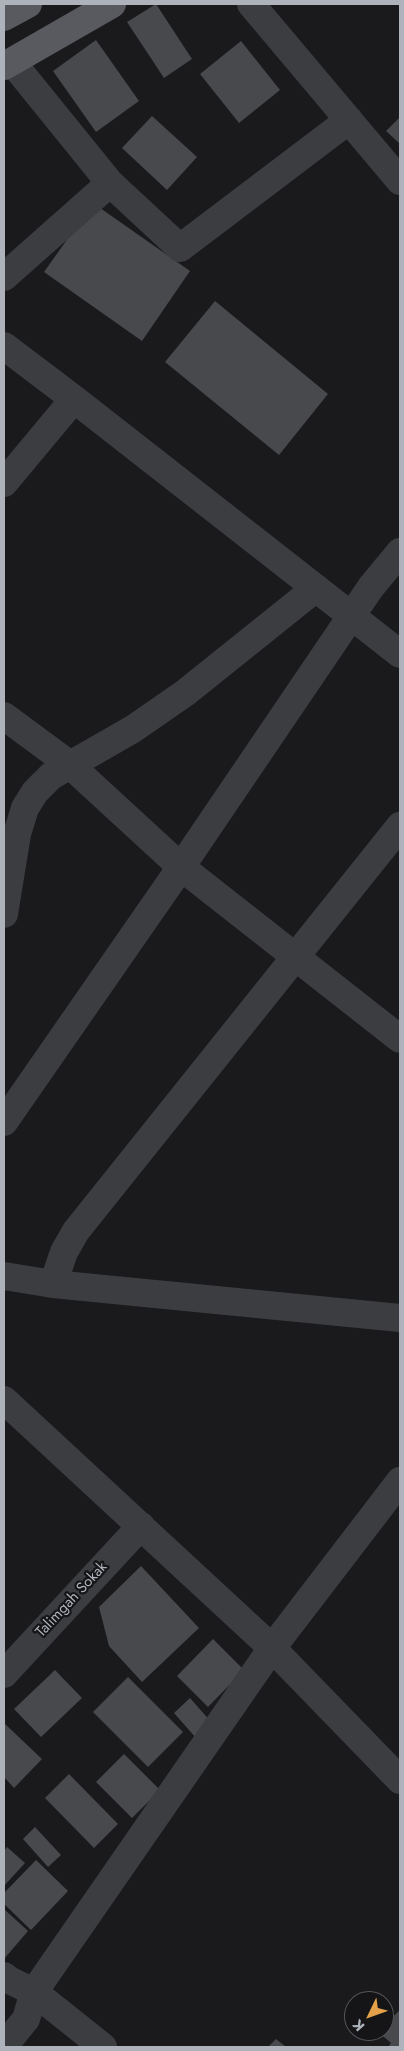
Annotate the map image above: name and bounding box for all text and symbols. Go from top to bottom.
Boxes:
street label: Talimgah Sokak [32,1558,112,1642]
north arrow [344,1991,394,2041]
text: K [348,2015,369,2036]

